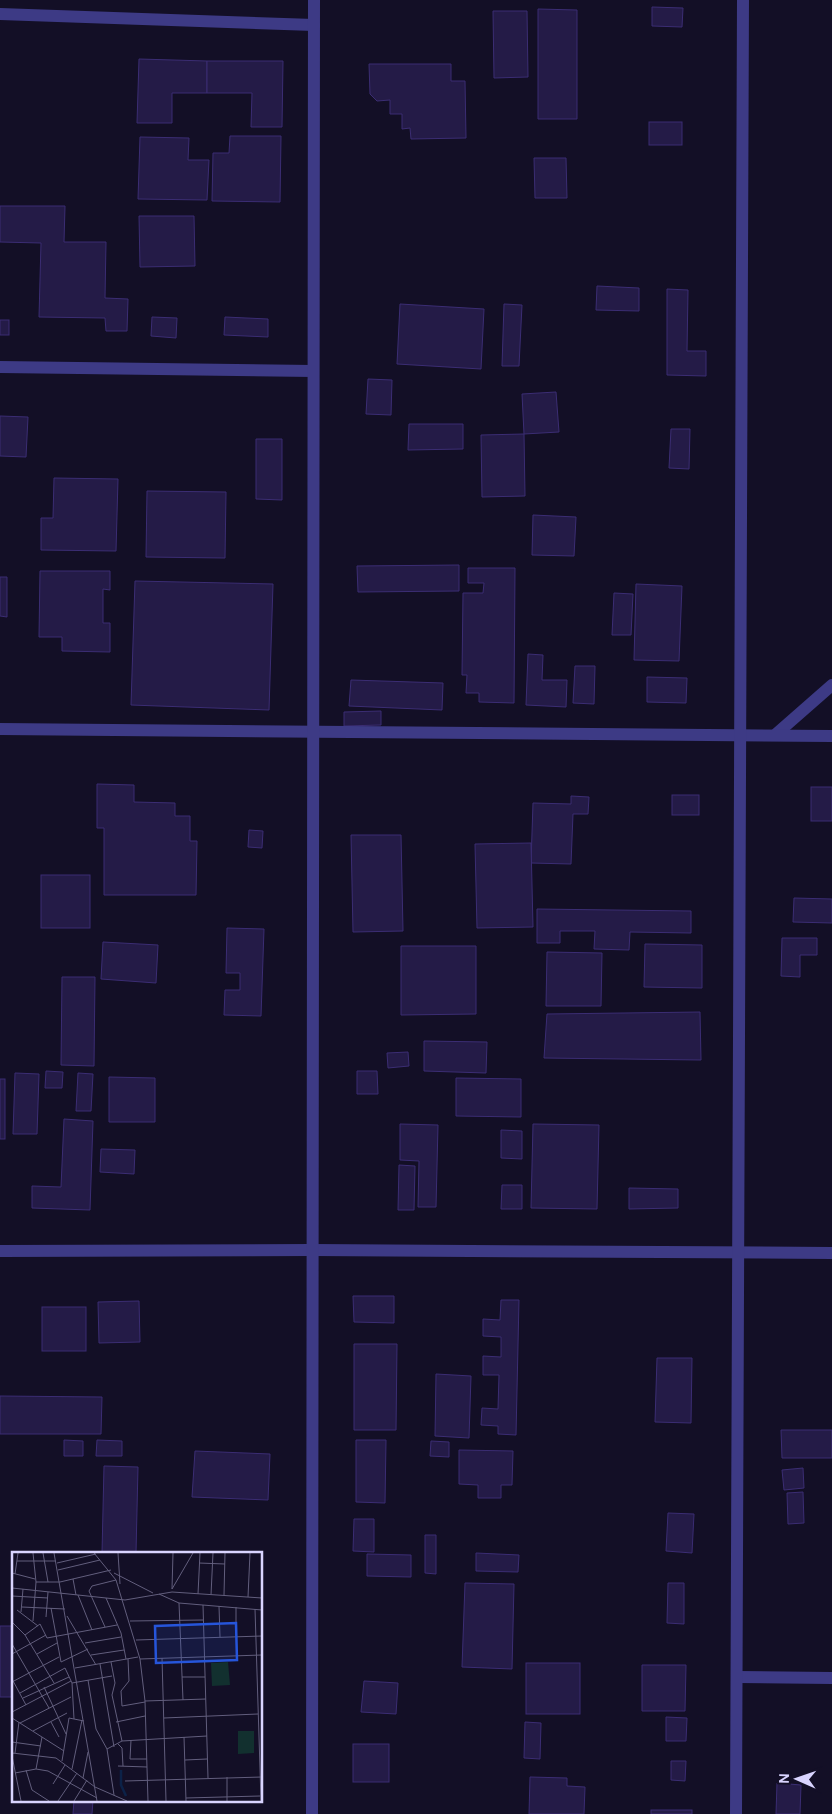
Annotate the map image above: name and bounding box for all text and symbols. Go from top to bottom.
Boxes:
inset map [12,1552,262,1802]
north arrow [772,1754,822,1804]
text: N [775,1773,793,1784]

